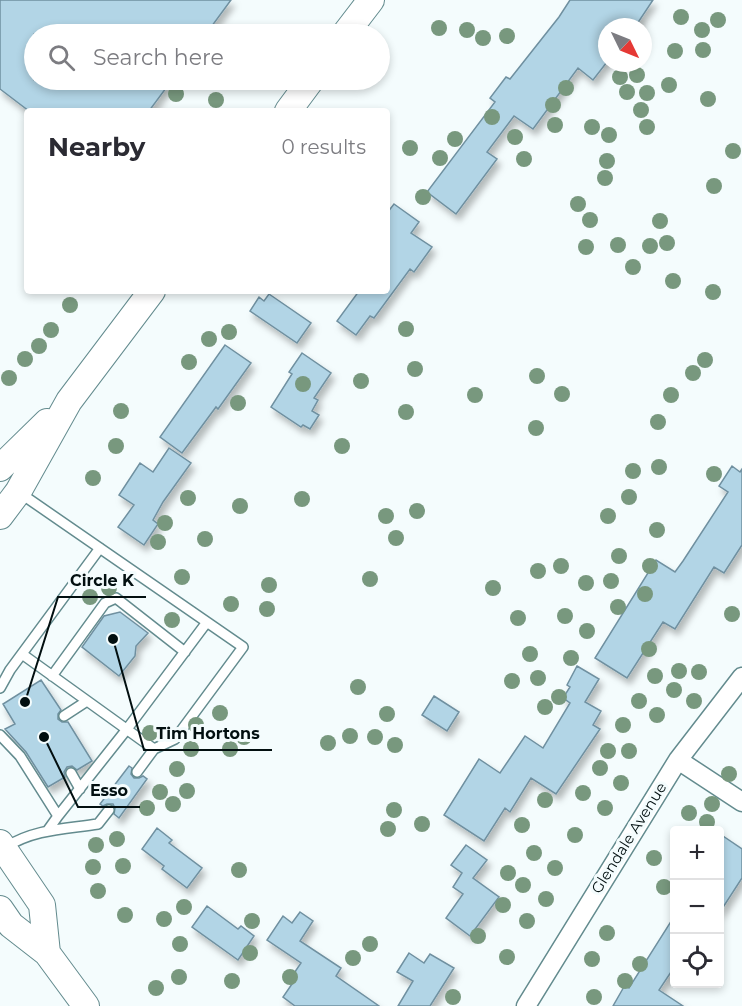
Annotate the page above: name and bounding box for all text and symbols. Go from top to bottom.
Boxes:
north arrow [598,18,652,72]
search box [24,24,390,90]
icon: search [45,41,78,74]
text: Search here [93,44,224,71]
text: Nearby [48,131,145,163]
text: 0 results [281,135,366,159]
callout: Circle K [58,563,146,597]
text: Circle K [70,571,135,590]
callout: Tim Hortons [144,716,272,750]
text: Tim Hortons [156,724,260,743]
callout: Esso [78,773,140,807]
street label: Glendale Avenue [587,779,670,897]
text: Esso [90,781,128,800]
map controls [670,826,724,988]
button: + [670,826,724,880]
button: − [670,880,724,934]
button: locate [670,934,724,988]

